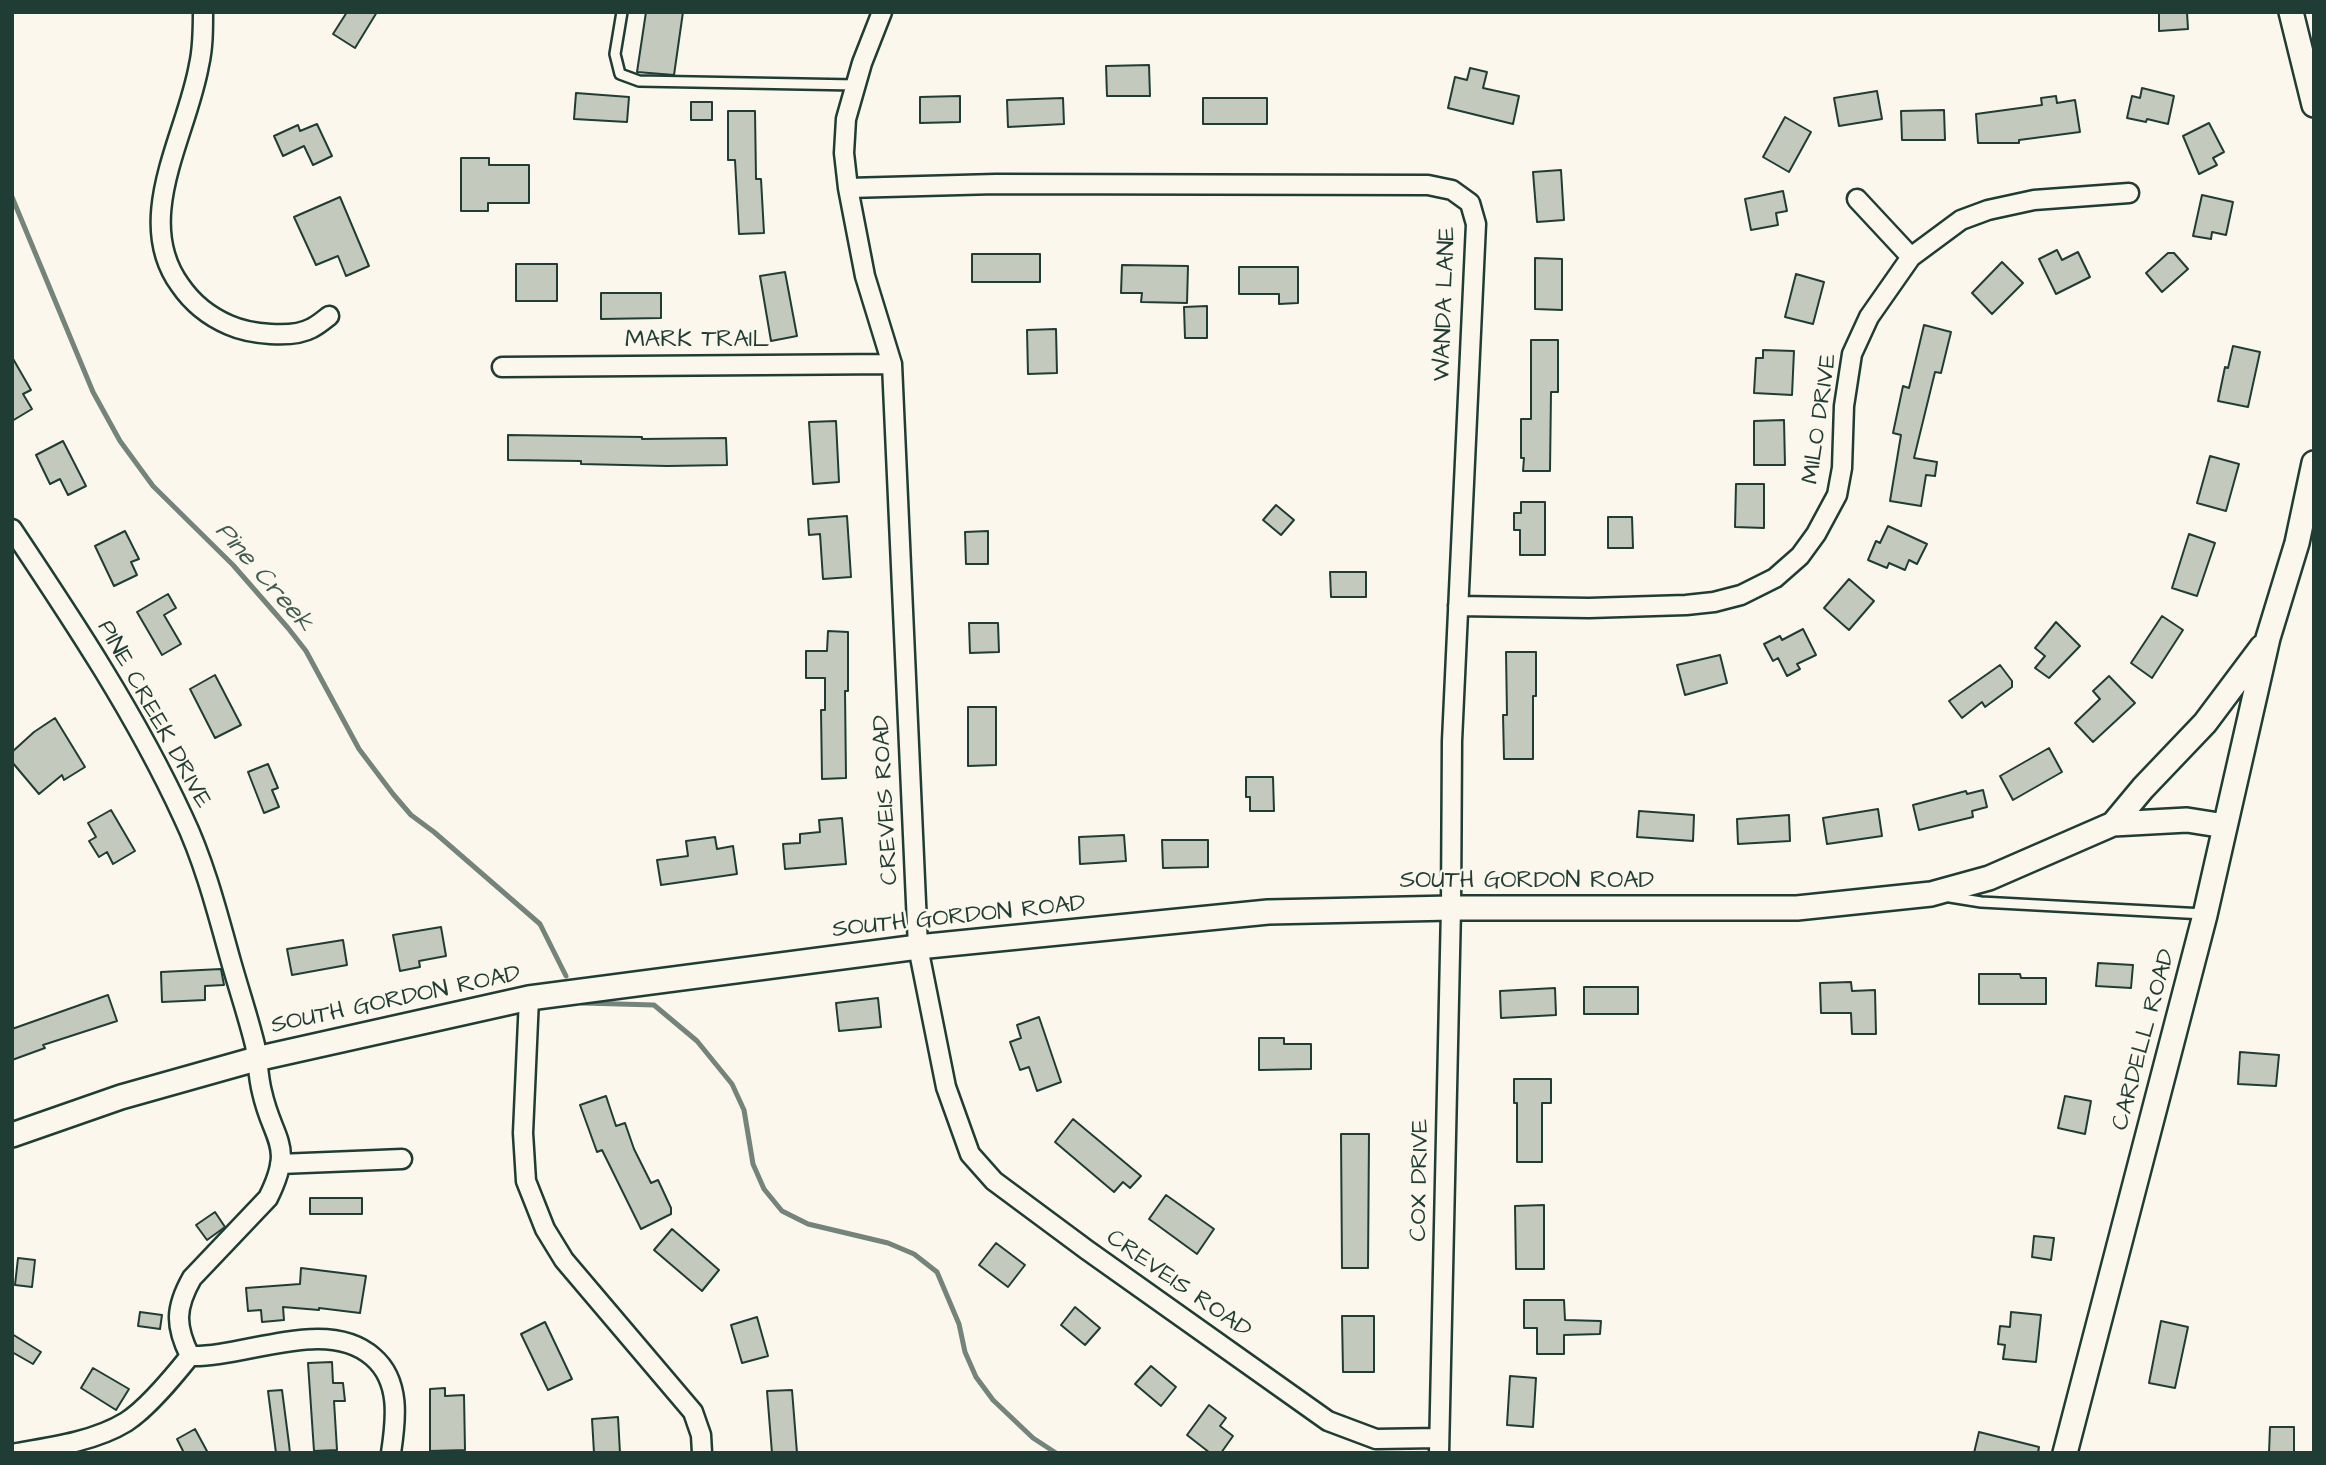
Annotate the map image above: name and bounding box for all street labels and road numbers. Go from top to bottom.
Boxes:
street label: WANDA LANE [1429,226,1463,382]
street label: MARK TRAIL [625,327,769,355]
street label: MILO DRIVE [1798,352,1844,486]
street label: PINE CREEK DRIVE [90,616,216,814]
street label: CREVEIS ROAD [868,714,906,886]
street label: SOUTH GORDON ROAD [1400,868,1654,896]
street label: SOUTH GORDON ROAD [831,890,1087,946]
street label: CARDELL ROAD [2107,946,2183,1134]
street label: SOUTH GORDON ROAD [269,960,523,1042]
street label: COX DRIVE [1406,1118,1436,1242]
street label: CREVEIS ROAD [1100,1224,1256,1346]

